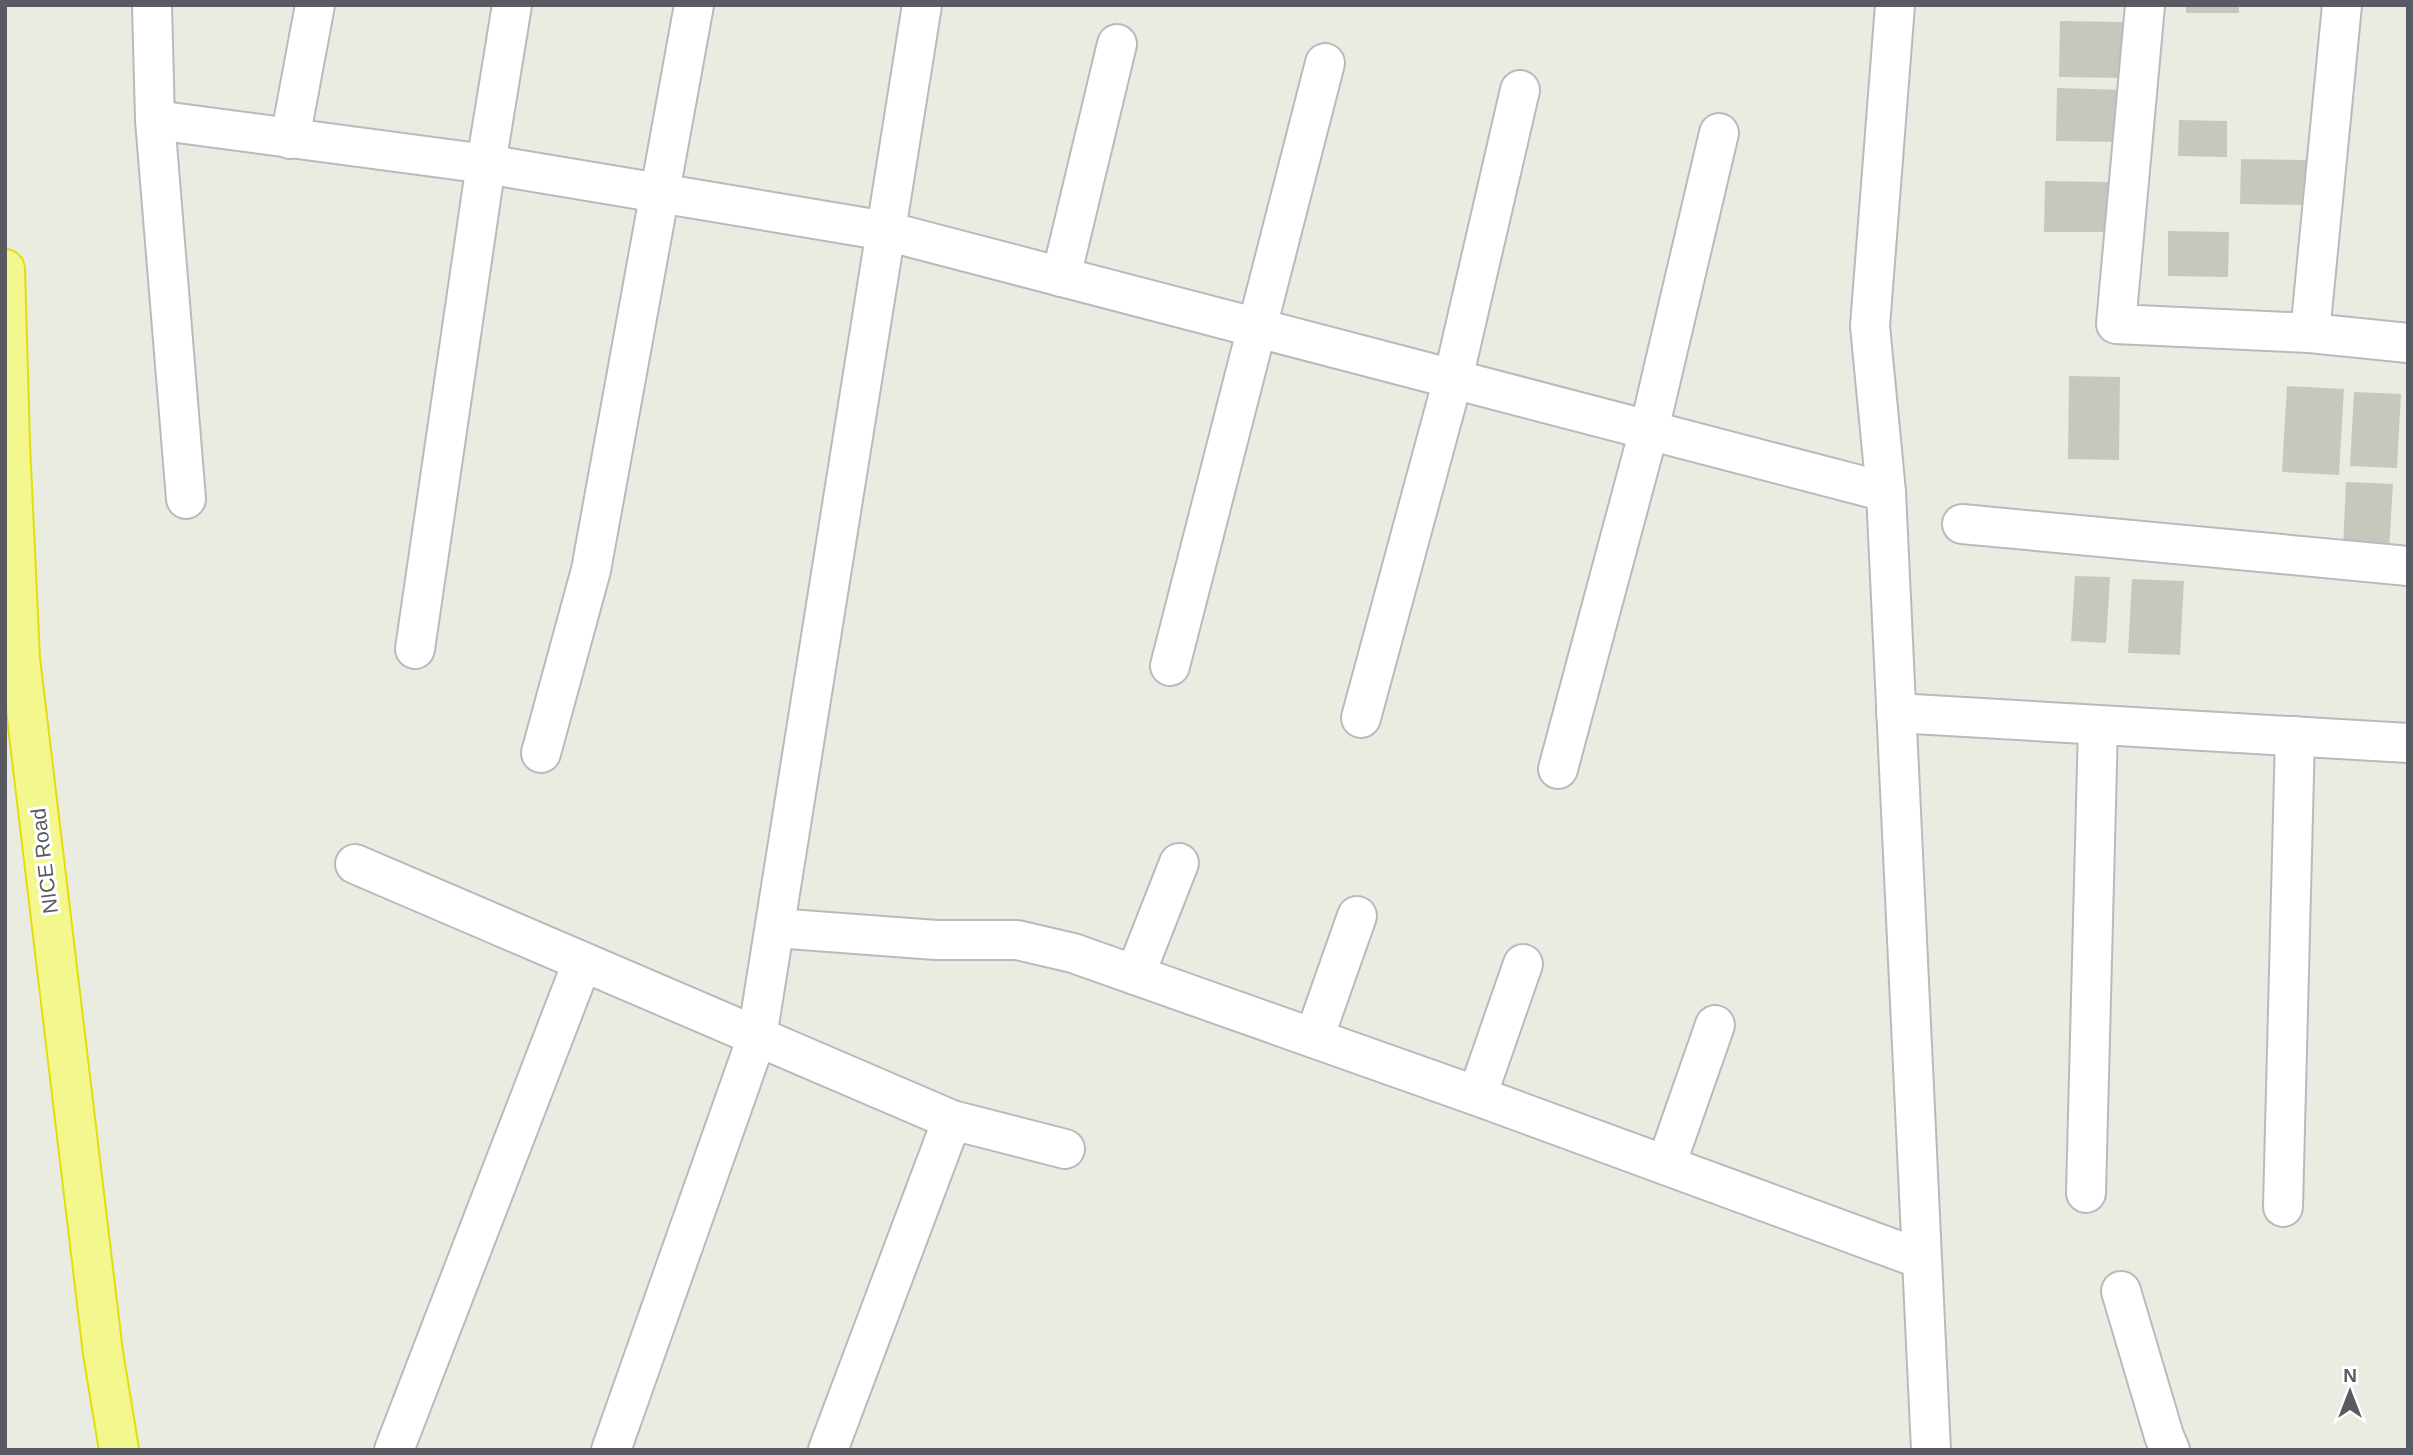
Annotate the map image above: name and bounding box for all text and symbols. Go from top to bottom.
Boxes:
street label: NICE Road [26,807,62,915]
north arrow [2315,1357,2385,1427]
text: N [2343,1365,2357,1386]

